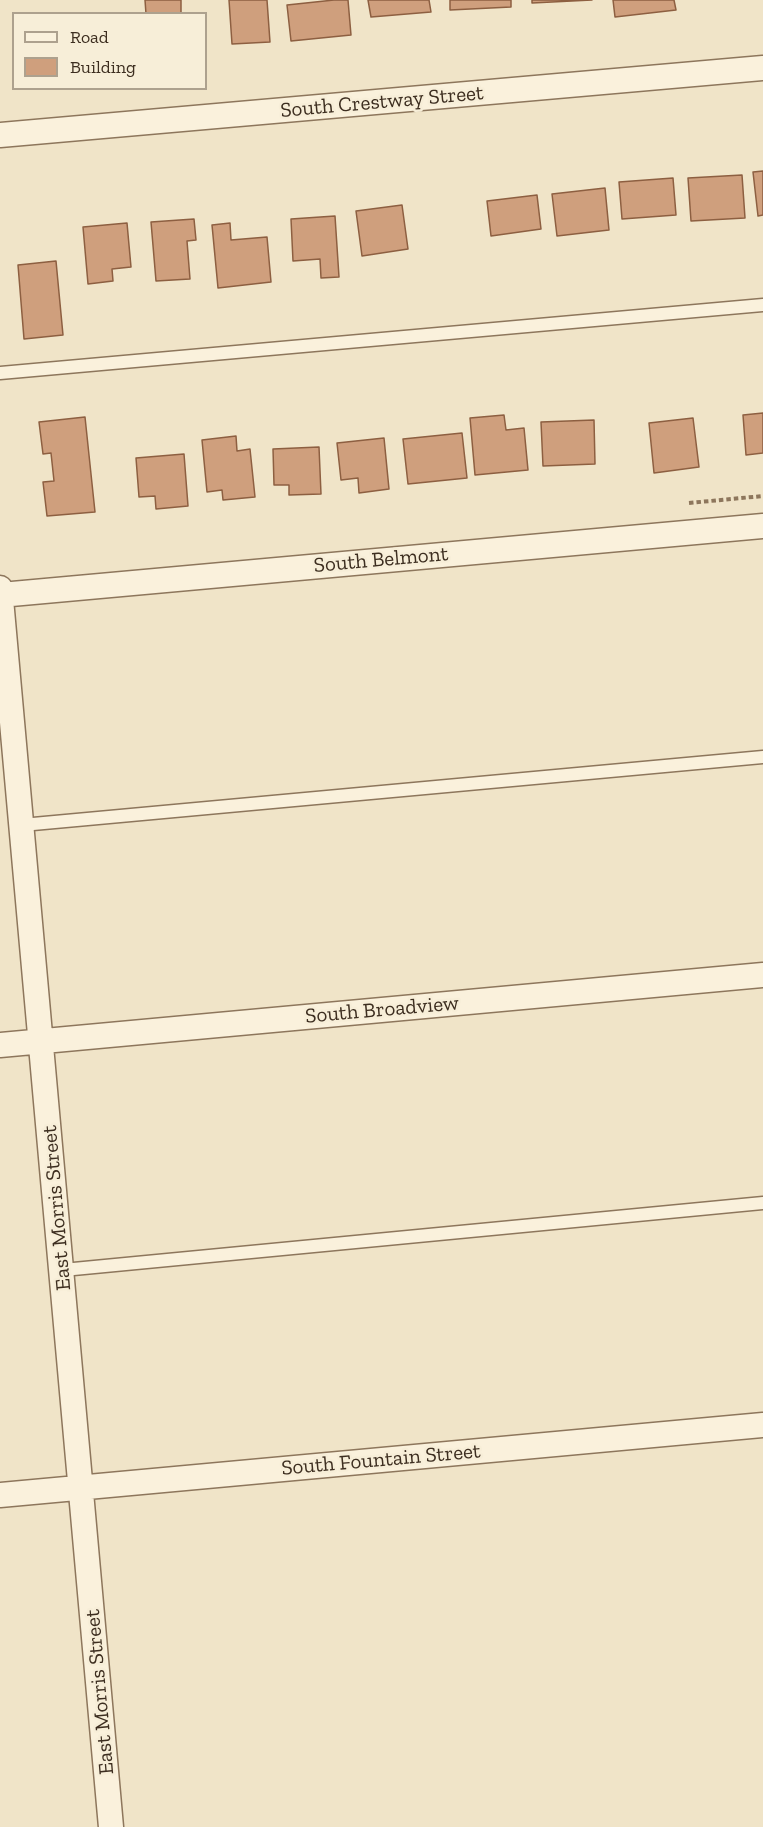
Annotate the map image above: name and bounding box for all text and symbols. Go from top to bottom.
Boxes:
legend [12,12,207,90]
text: Road [70,26,109,48]
text: Building [70,56,136,78]
street label: South Crestway Street [279,81,485,123]
street label: South Belmont [313,542,449,578]
street label: South Broadview [304,991,460,1029]
street label: East Morris Street [37,1124,77,1292]
street label: South Fountain Street [280,1439,482,1481]
street label: East Morris Street [80,1608,120,1776]

